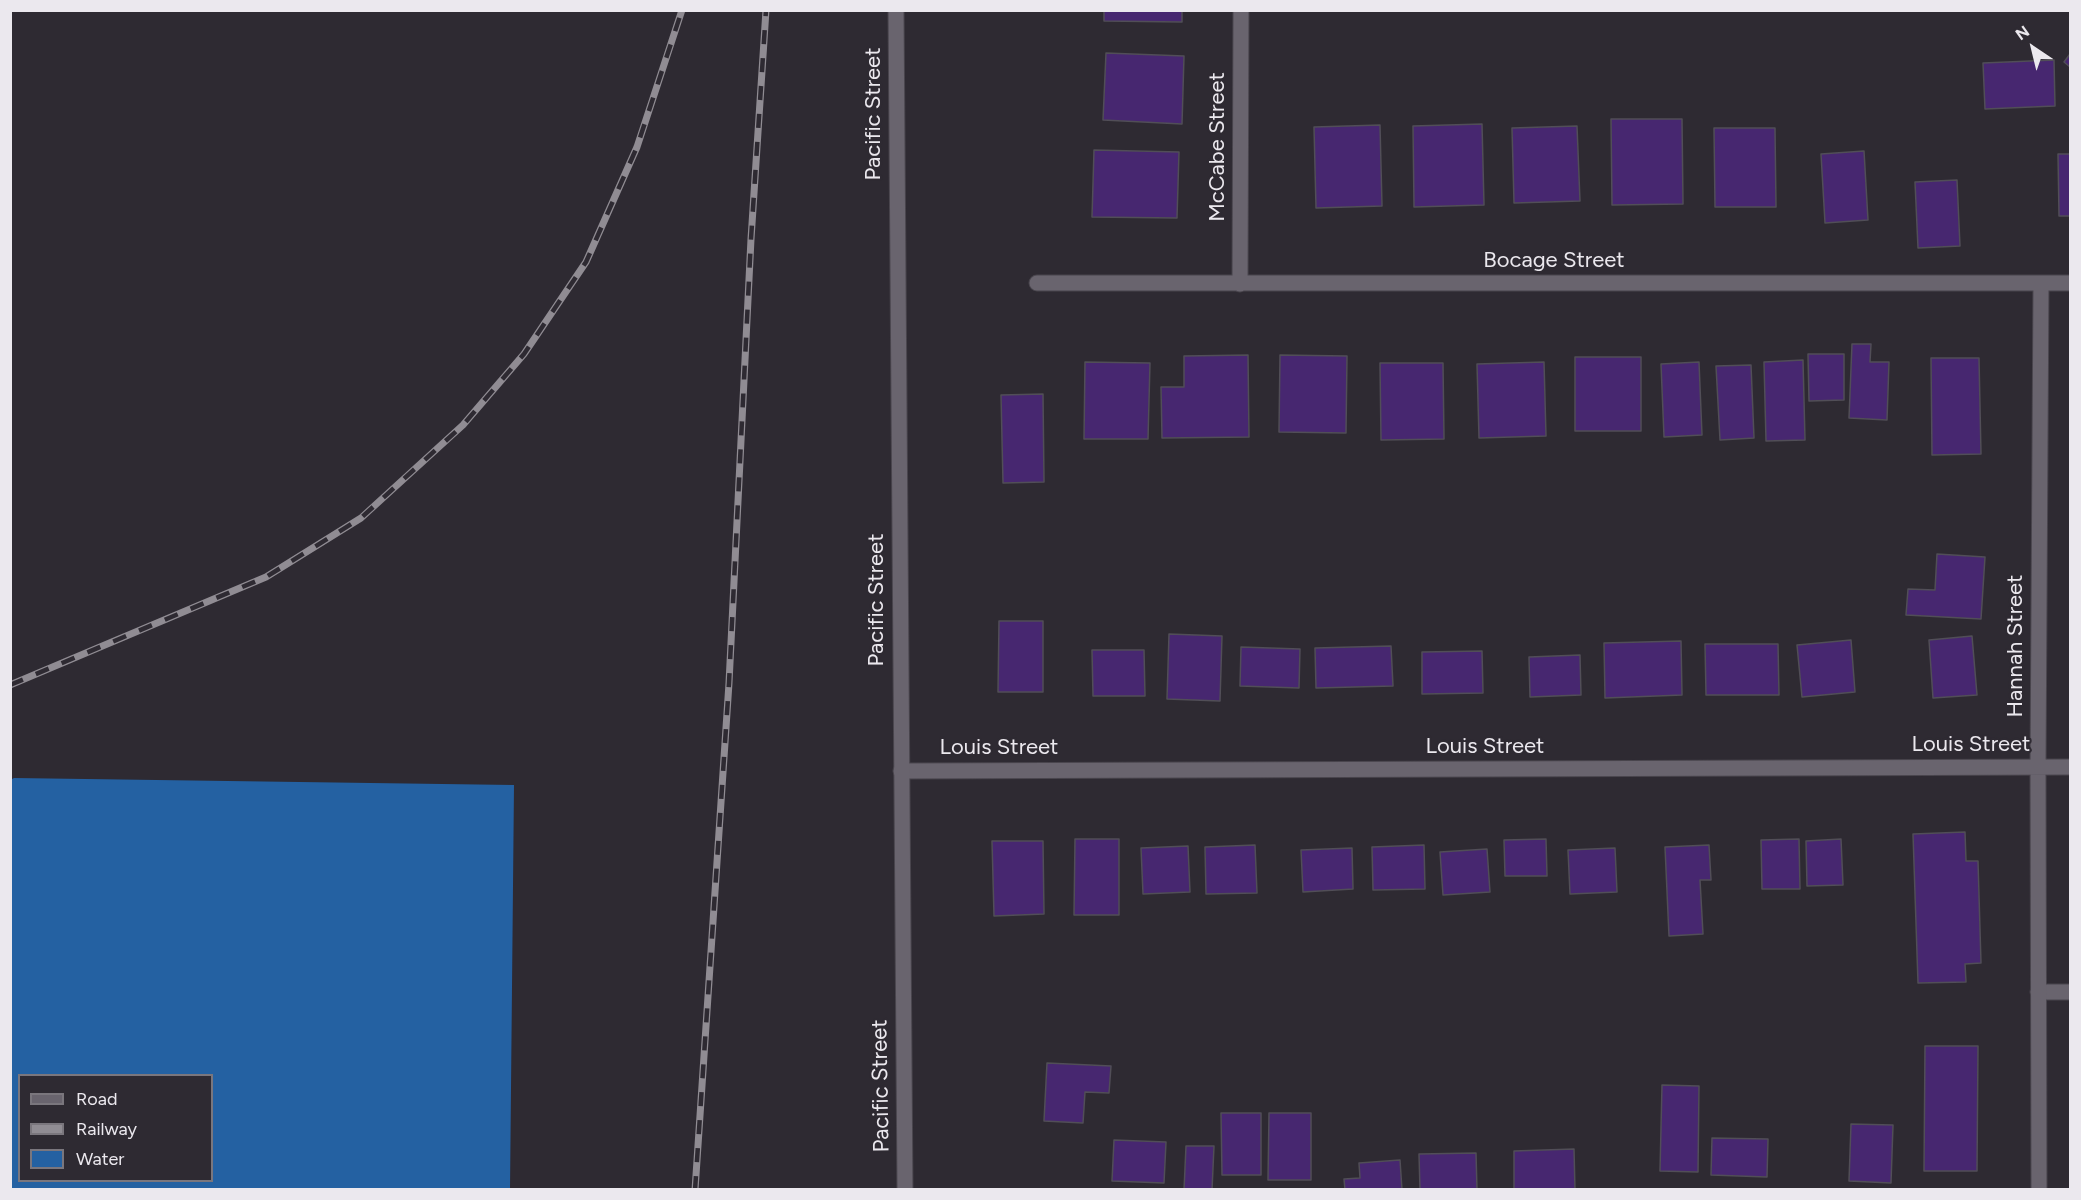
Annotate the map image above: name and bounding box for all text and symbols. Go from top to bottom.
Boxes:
north arrow [2003,18,2063,78]
text: N [2012,22,2033,44]
street label: Pacific Street [861,48,887,180]
street label: McCabe Street [1205,72,1231,222]
street label: Bocage Street [1483,248,1625,274]
street label: Pacific Street [864,534,890,666]
street label: Hannah Street [2003,575,2029,717]
street label: Louis Street [1912,732,2030,758]
street label: Louis Street [1426,734,1544,760]
street label: Louis Street [940,735,1058,761]
street label: Pacific Street [867,1019,895,1153]
legend [18,1074,213,1182]
text: Road [76,1088,117,1110]
text: Railway [76,1118,137,1140]
text: Water [76,1148,124,1170]

